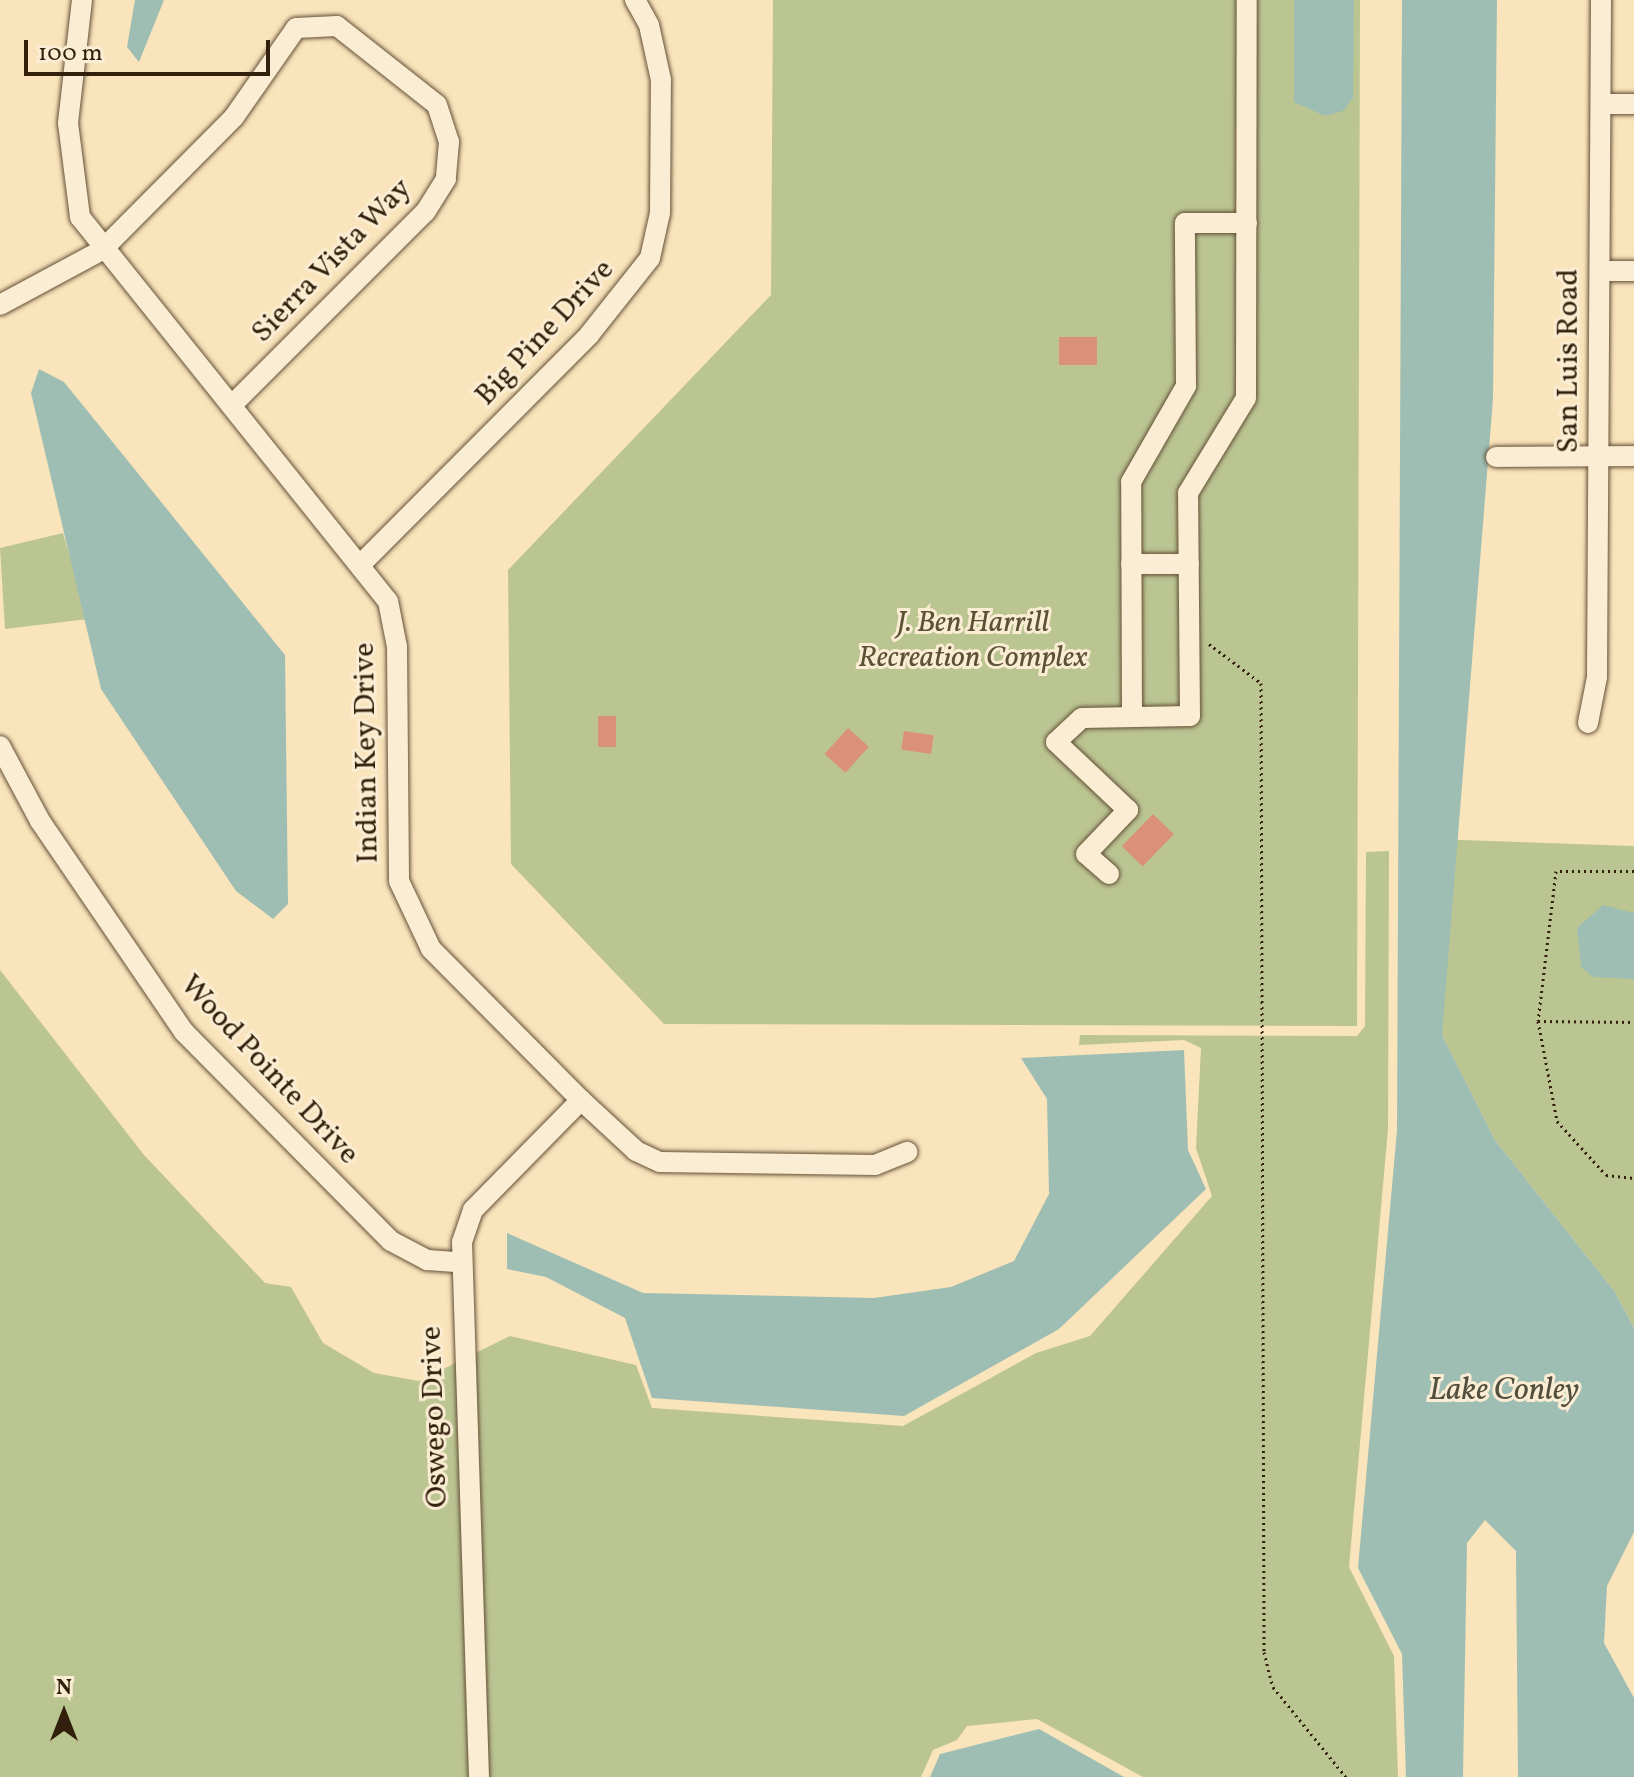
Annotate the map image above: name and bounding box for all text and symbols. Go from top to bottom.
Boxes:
scale bar [28,24,274,74]
text: 100 m [38,37,103,71]
street label: Sierra Vista Way [244,171,420,351]
street label: Big Pine Drive [468,252,622,414]
street label: San Luis Road [1551,269,1587,453]
park label: J. Ben Harrill Recreation Complex [858,605,1088,676]
street label: Indian Key Drive [347,642,387,864]
street label: Wood Pointe Drive [172,968,366,1172]
street label: Oswego Drive [414,1325,456,1509]
water label: Lake Conley [1429,1372,1579,1410]
north arrow [24,1673,104,1753]
text: N [56,1673,72,1704]

